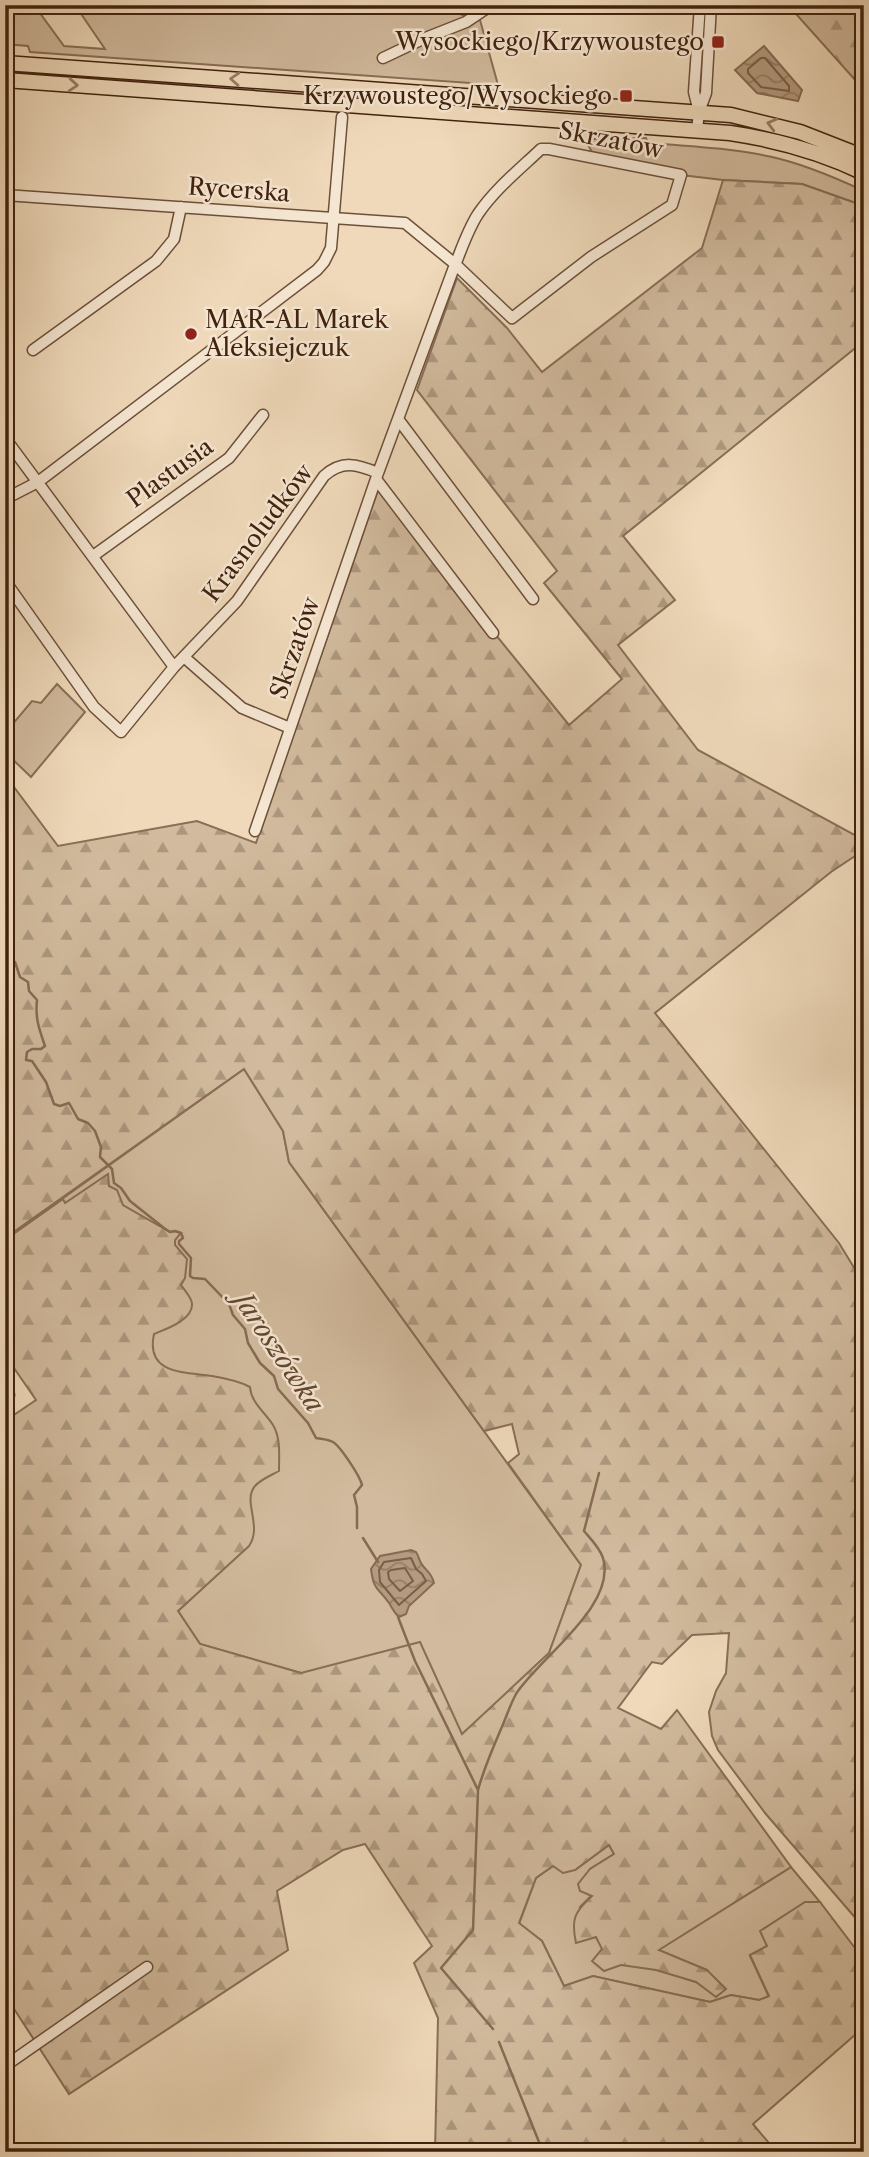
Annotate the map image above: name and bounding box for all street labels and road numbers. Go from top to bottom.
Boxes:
street label: Skrzatów [556,115,667,164]
street label: Rycerska [187,171,291,208]
street label: Plastusia [121,431,219,514]
street label: Krasnoludków [196,457,319,607]
street label: Skrzatów [264,592,326,703]

